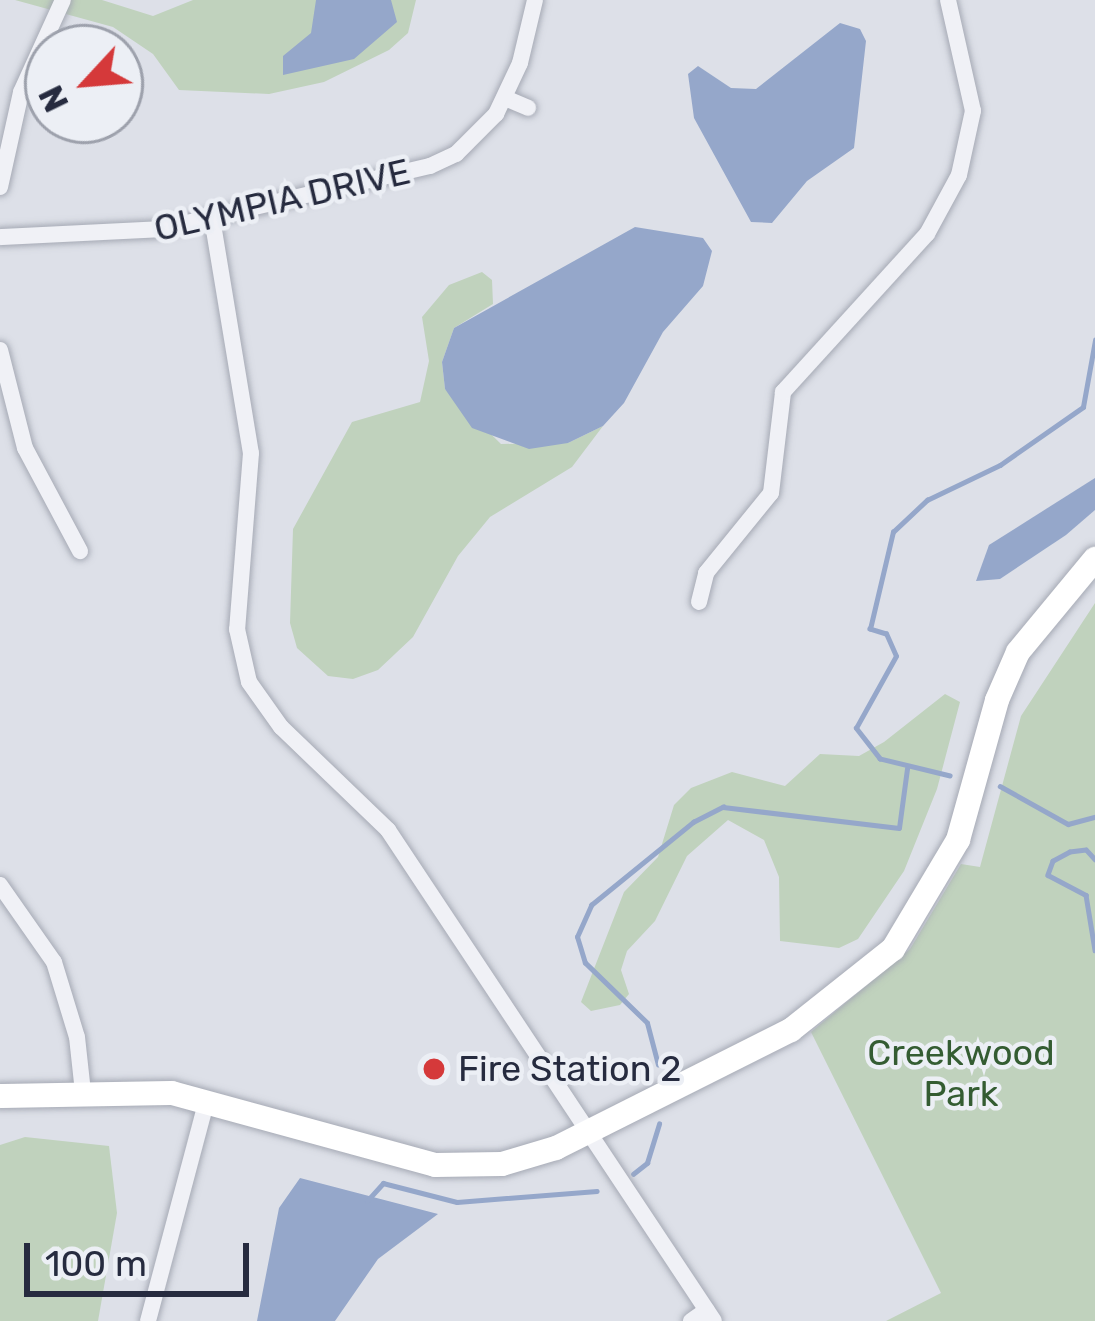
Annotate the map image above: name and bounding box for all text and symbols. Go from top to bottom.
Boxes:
north arrow [24,24,144,144]
text: N [31,79,77,118]
street label: OLYMPIA DRIVE [149,149,415,251]
park label: Creekwood Park [867,1030,1055,1115]
place label: Fire Station 2 [458,1047,681,1091]
marker: Fire Station 2 [421,1056,447,1082]
scale bar [30,1219,255,1293]
text: 100 m [45,1242,147,1285]

